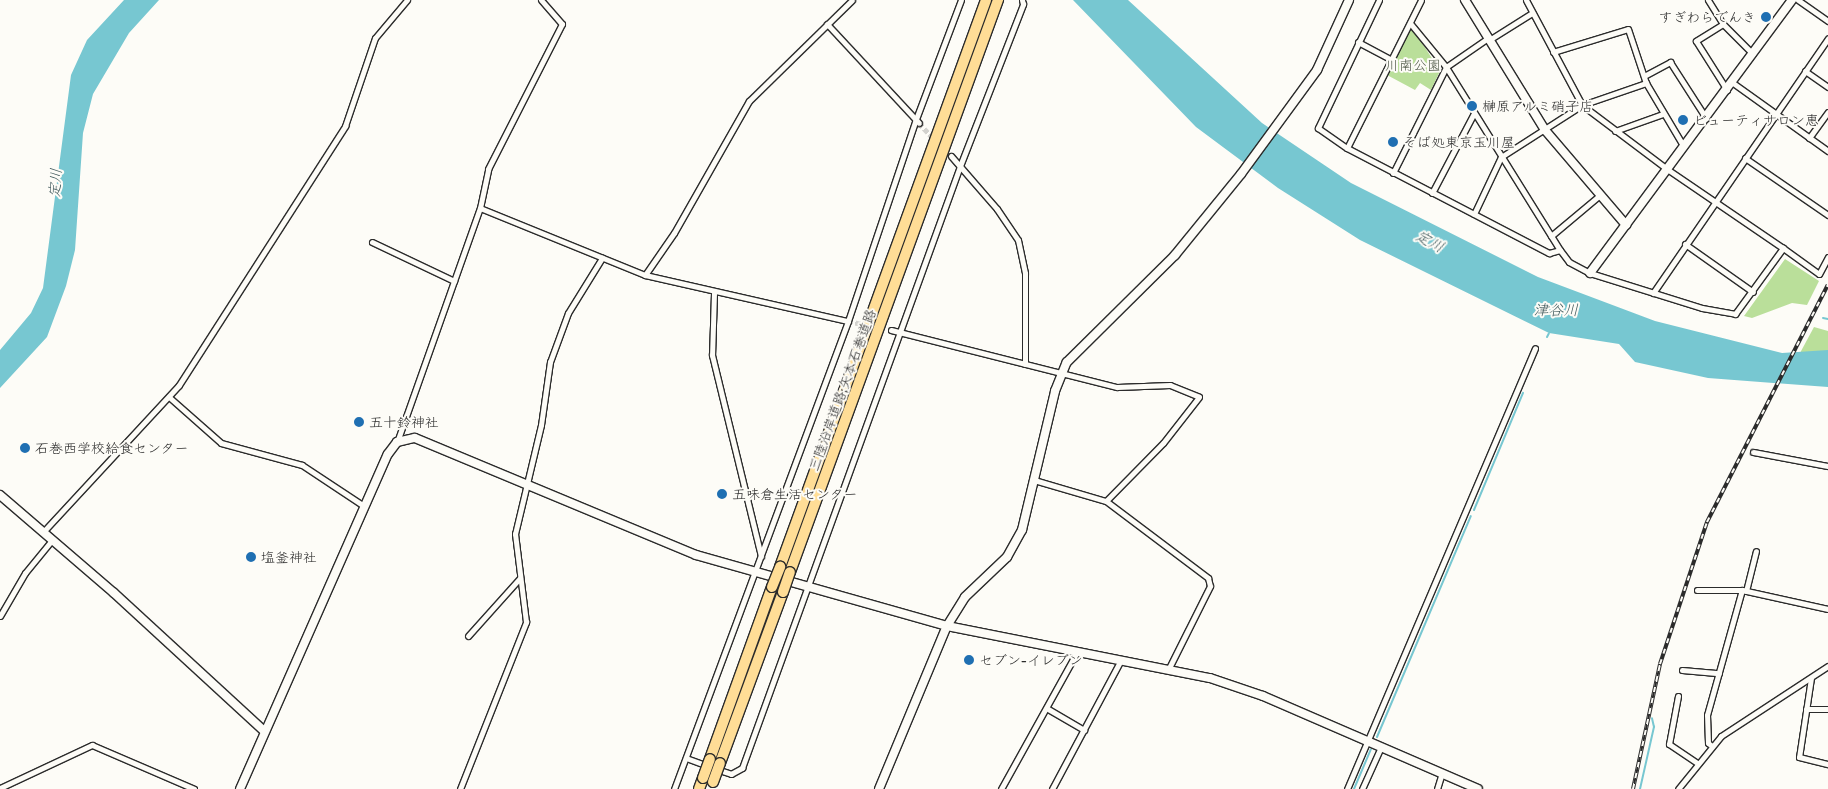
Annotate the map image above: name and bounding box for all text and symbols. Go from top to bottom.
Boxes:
place label: すぎわらでんき [1658,9,1756,25]
marker: すぎわらでんき [1760,11,1772,23]
park label: 川南公園 [1385,57,1441,73]
place label: 榊原アルミ硝子店 [1482,98,1594,114]
marker: 榊原アルミ硝子店 [1466,100,1478,112]
place label: ビューティサロン恵 [1693,112,1819,128]
marker: ビューティサロン恵 [1677,114,1689,126]
place label: そば処東京玉川屋 [1403,134,1515,150]
marker: そば処東京玉川屋 [1387,136,1399,148]
water label: 定川 [45,167,65,199]
water label: 定川 [1413,226,1447,256]
water label: 津谷川 [1534,301,1578,319]
street label: 三陸沿岸道路;矢本石巻道路 [805,307,879,473]
place label: 五十鈴神社 [369,414,439,430]
marker: 五十鈴神社 [353,416,365,428]
place label: 石巻西学校給食センター [35,440,189,456]
marker: 石巻西学校給食センター [19,442,31,454]
place label: 五味倉生活センター [732,486,858,502]
marker: 五味倉生活センター [716,488,728,500]
place label: 塩釜神社 [261,549,317,565]
marker: 塩釜神社 [245,551,257,563]
place label: セブン-イレブン [979,652,1083,668]
marker: セブン-イレブン [963,654,975,666]

